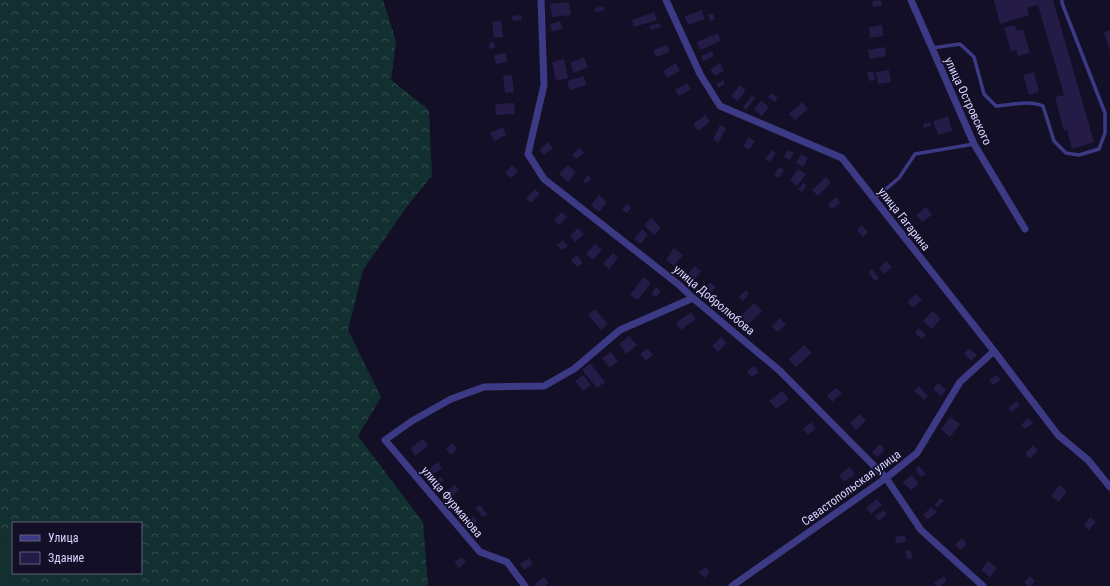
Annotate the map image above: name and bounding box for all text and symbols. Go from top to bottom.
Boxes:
street label: улица Островского [942,55,994,147]
street label: улица Гагарина [875,185,933,254]
street label: улица Добролюбова [671,262,758,338]
street label: Севастопольская улица [799,447,904,529]
street label: улица Фурманова [418,464,486,540]
legend [12,522,142,574]
text: Улица [48,531,79,545]
text: Здание [48,551,85,565]

